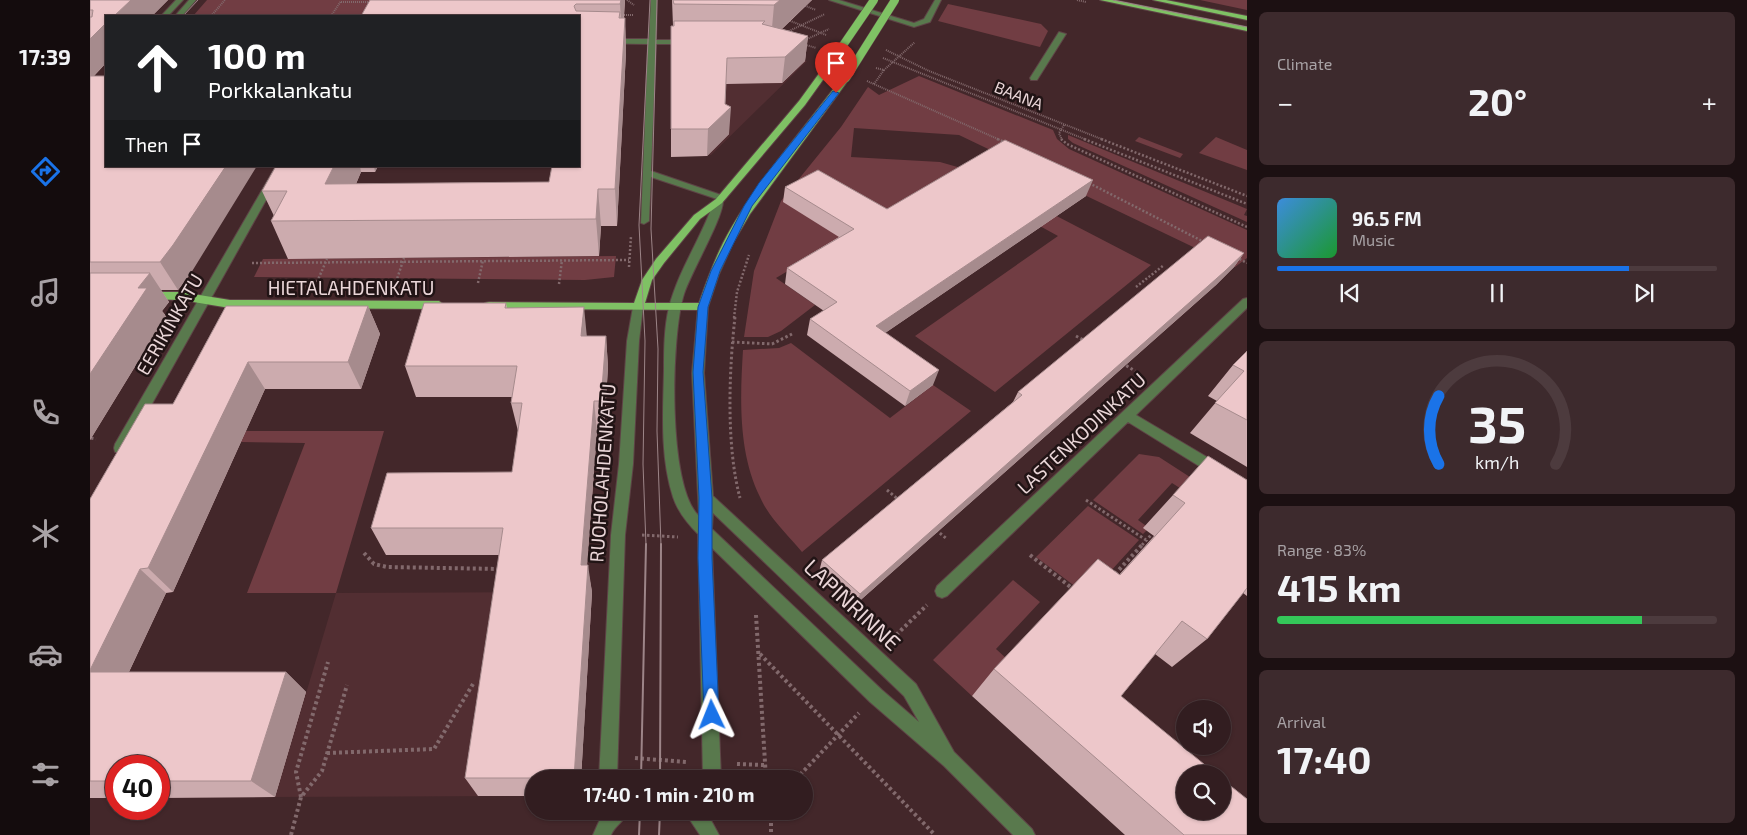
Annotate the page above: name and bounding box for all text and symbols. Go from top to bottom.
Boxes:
text: 100 m [208,34,306,76]
icon: ahead [125,35,190,100]
pin [815,42,857,93]
text: 17:39 [19,43,71,69]
icon: arrive [822,49,850,77]
text: Climate [1277,54,1332,73]
text: Porkkalankatu [208,76,352,102]
street label: BAANA [992,77,1046,113]
text: 20° [1468,78,1527,124]
text: − [1277,85,1293,119]
text: + [1702,85,1717,119]
icon: arrive [178,130,206,158]
text: Then [125,133,168,156]
icon: directions [28,154,63,189]
text: 96.5 FM [1352,207,1422,230]
text: Music [1352,230,1395,249]
street label: EERIKINKATU [131,269,207,379]
icon: music [28,275,63,310]
street label: HIETALAHDENKATU [268,276,434,299]
icon: previous [1336,279,1364,307]
icon: pause [1483,279,1511,307]
icon: next [1630,279,1658,307]
street label: LASTENKODINKATU [1012,367,1150,499]
street label: RUOHOLAHDENKATU [584,383,620,563]
text: 35 [1468,391,1526,453]
icon: phone [28,395,63,430]
text: km/h [1475,451,1519,473]
icon: climate [28,516,63,551]
text: Range · 83% [1277,540,1366,559]
street label: LAPINRINNE [800,553,906,655]
text: 415 km [1277,564,1402,610]
icon: car [28,637,63,672]
position arrow [685,688,737,740]
map controls [1176,700,1231,820]
button: sound [1176,700,1231,755]
text: Arrival [1277,712,1326,731]
text: 17:40 [1277,736,1371,782]
speed limit sign: 40 [105,755,170,820]
icon: filters [28,757,63,792]
button: search [1176,765,1231,820]
text: 17:40 · 1 min · 210 m [584,783,754,806]

